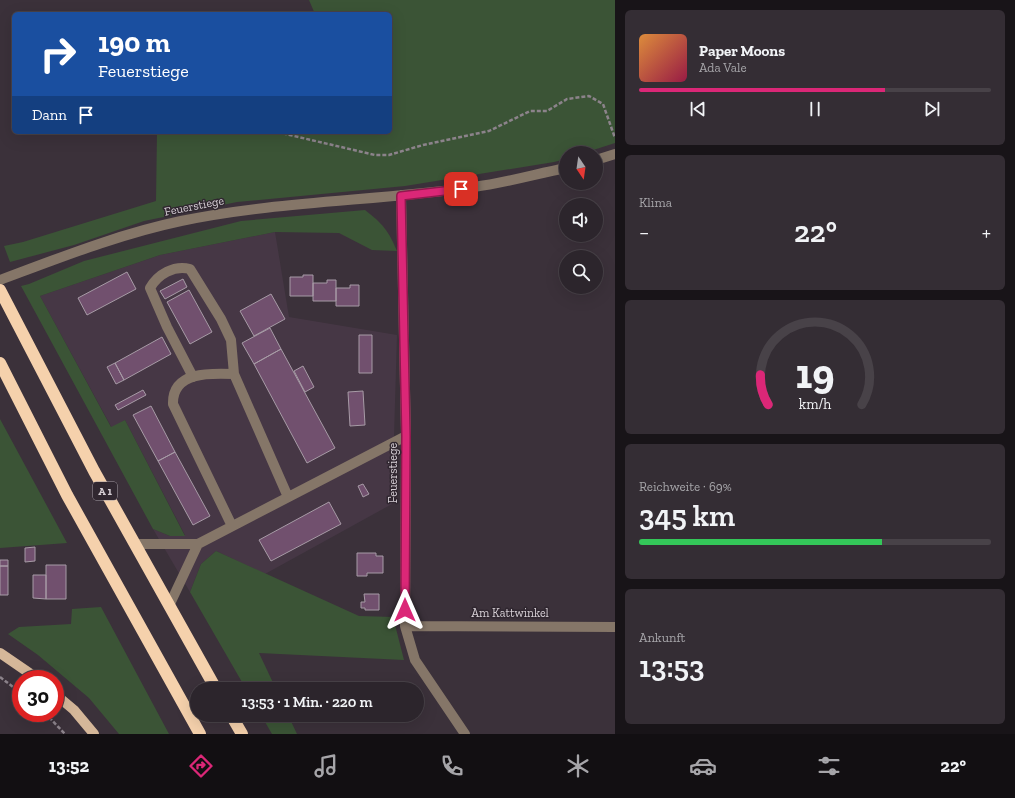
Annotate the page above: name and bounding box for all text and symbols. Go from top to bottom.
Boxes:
text: 190 m [98,26,170,59]
icon: right [32,28,84,80]
text: Paper Moons [699,42,785,60]
text: Feuerstiege [98,60,189,82]
text: Ada Vale [699,60,747,75]
icon: previous [687,98,709,120]
icon: pause [804,98,826,120]
icon: next [921,98,943,120]
icon: arrive [75,104,97,126]
text: Dann [32,106,67,124]
north arrow [559,146,603,190]
map controls [559,146,603,294]
pin [444,172,478,206]
icon: arrive [450,178,472,200]
street label: Feuerstiege [163,193,225,219]
text: Klima [639,195,672,210]
button: sound [559,198,603,242]
text: 22° [794,214,837,250]
text: − [639,219,649,246]
text: + [982,219,991,246]
button: search [559,250,603,294]
text: 19 [795,349,835,399]
text: km/h [799,396,831,413]
street label: Feuerstiege [386,442,400,503]
text: Reichweite · 69% [639,479,732,494]
road number: A 1 [93,482,117,500]
text: 345 km [639,498,735,534]
position arrow [384,589,426,631]
street label: Am Kattwinkel [471,606,549,620]
text: Ankunft [639,630,685,645]
text: 13:53 [639,649,705,685]
speed limit sign: 30 [12,670,64,722]
text: 13:53 · 1 Min. · 220 m [241,693,373,711]
icon: directions [187,752,215,780]
icon: music [312,752,340,780]
icon: phone [438,752,466,780]
icon: climate [564,752,592,780]
icon: car [689,752,717,780]
icon: filters [815,752,843,780]
text: 13:52 [49,755,89,777]
text: 22° [940,755,966,777]

